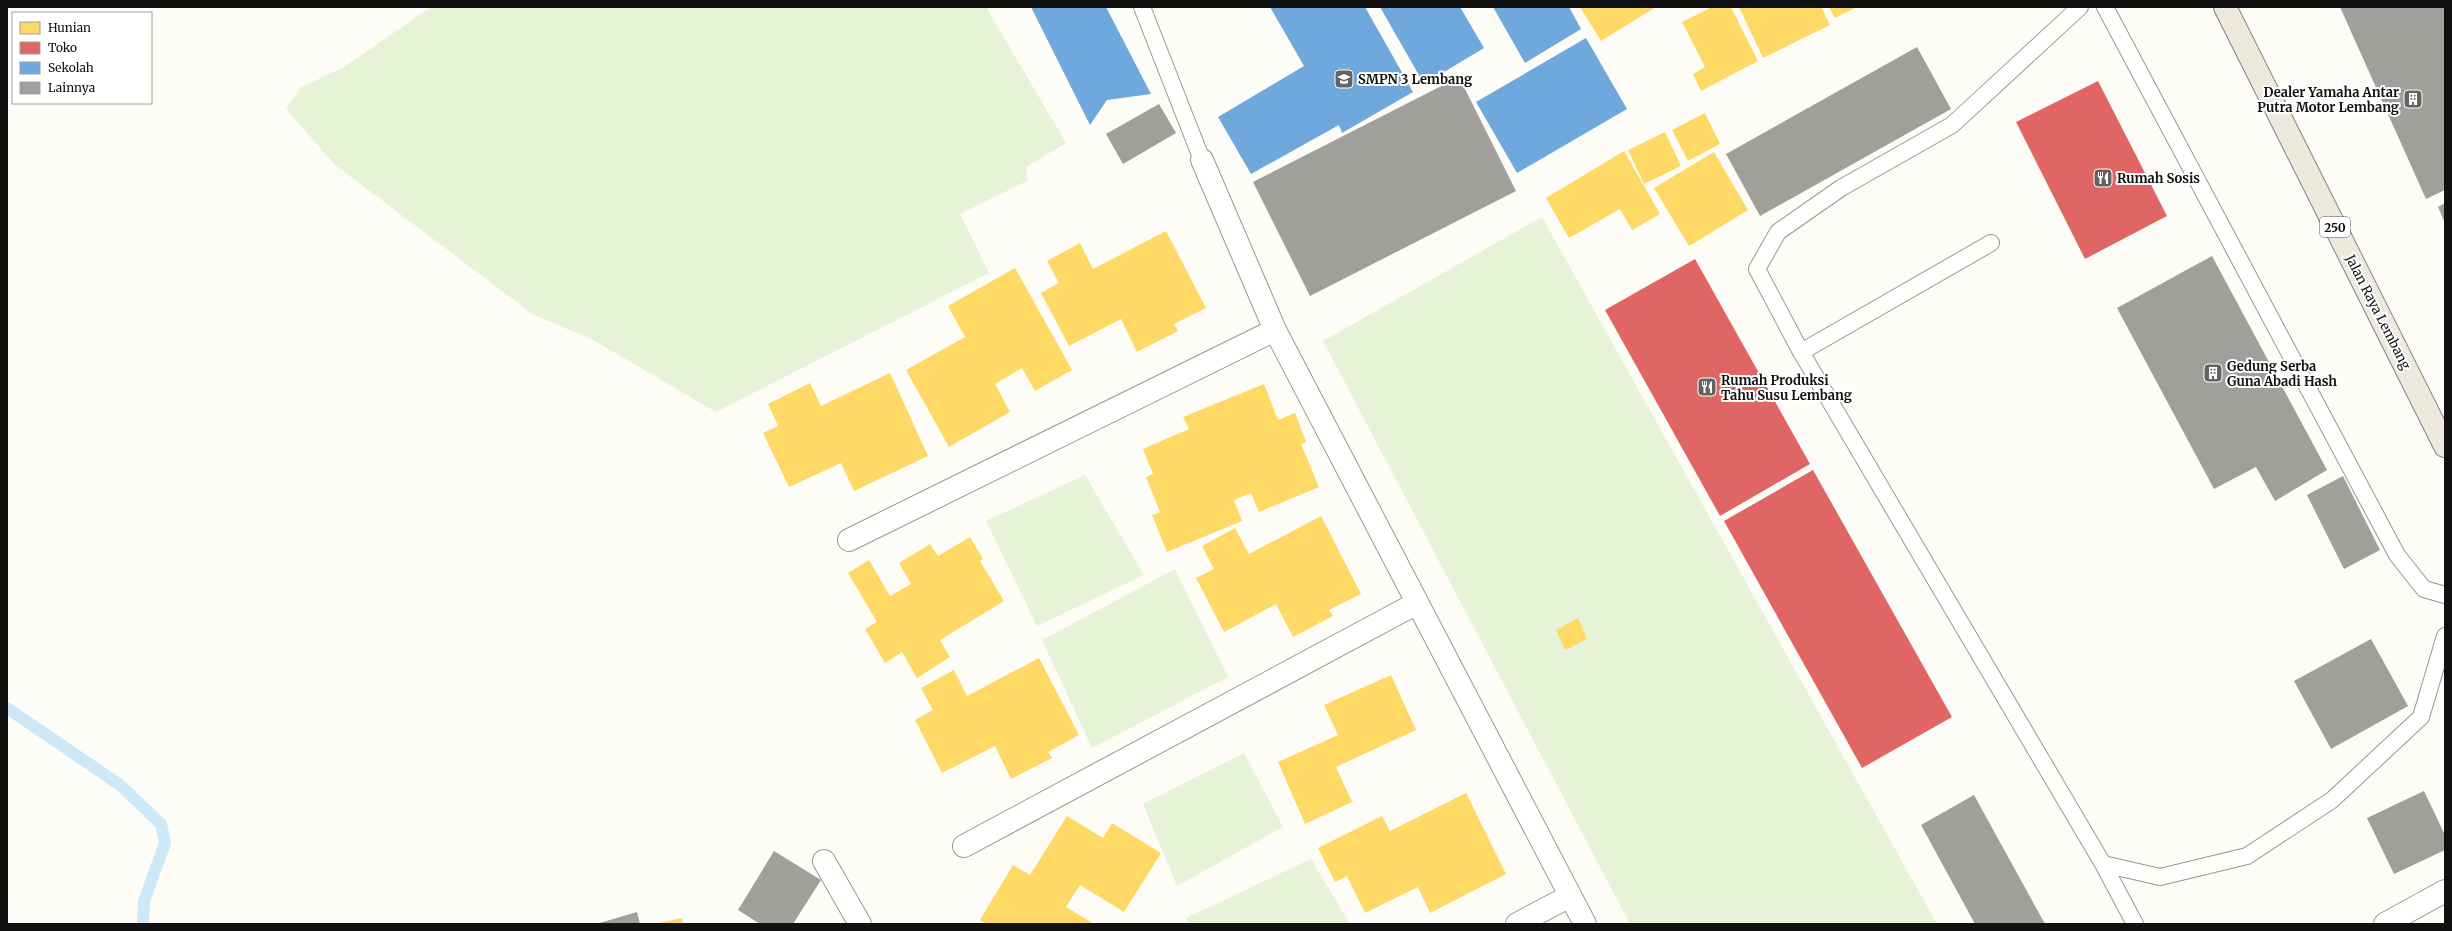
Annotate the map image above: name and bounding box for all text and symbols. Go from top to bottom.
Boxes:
legend [12,12,152,104]
text: Hunian [48,20,91,35]
text: Toko [48,40,77,55]
text: Sekolah [48,60,94,75]
school or university icon: SMPN 3 Lembang [1333,68,1355,90]
place label: SMPN 3 Lembang [1358,71,1472,88]
text: Lainnya [48,80,96,95]
place label: Dealer Yamaha Antar Putra Motor Lembang [2257,84,2399,116]
building icon: Dealer Yamaha Antar Putra Motor Lembang [2402,88,2424,110]
restaurant icon: Rumah Sosis [2092,167,2114,189]
place label: Rumah Sosis [2117,170,2200,187]
road number: 250 [2320,217,2350,237]
street label: Jalan Raya Lembang [2341,251,2414,372]
place label: Gedung Serba Guna Abadi Hash [2227,358,2337,390]
building icon: Gedung Serba Guna Abadi Hash [2202,362,2224,384]
place label: Rumah Produksi Tahu Susu Lembang [1721,372,1852,404]
restaurant icon: Rumah Produksi Tahu Susu Lembang [1696,376,1718,398]

